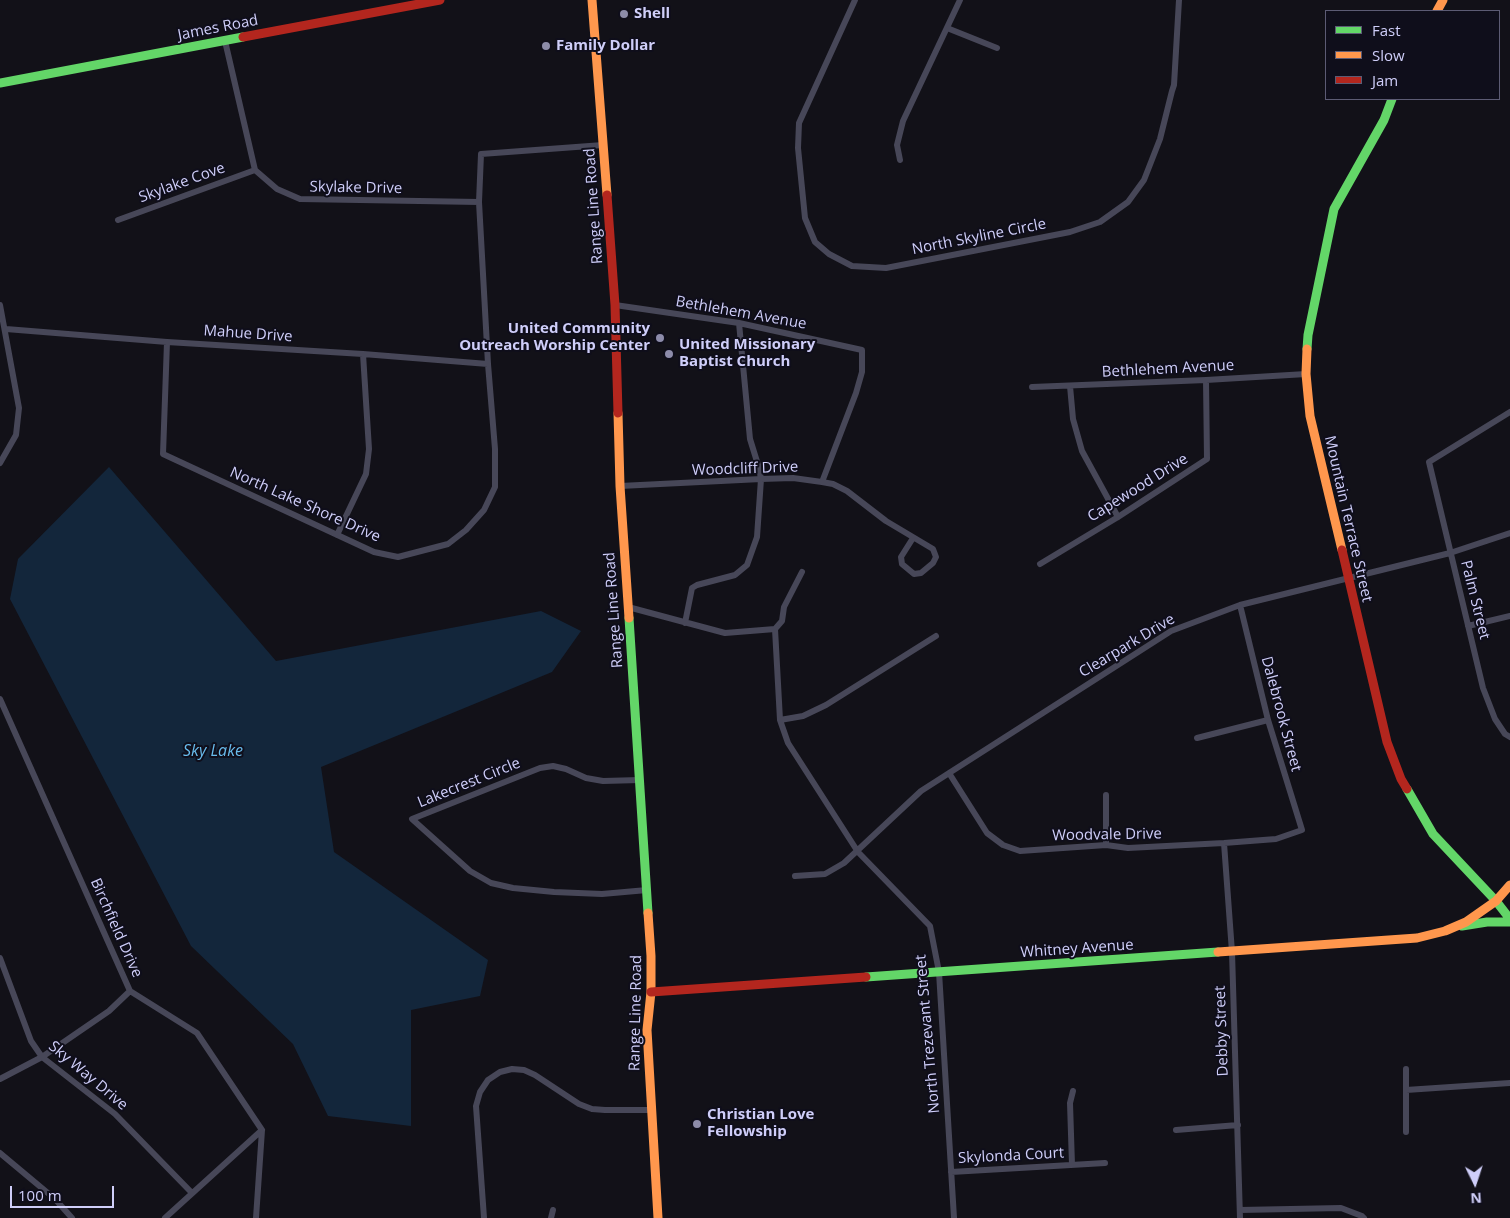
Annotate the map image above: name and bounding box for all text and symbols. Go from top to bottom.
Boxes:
place label: Shell [634,5,670,23]
marker: Shell [618,8,630,20]
legend [1325,10,1500,100]
street label: James Road [176,11,260,45]
text: Fast [1372,20,1401,40]
place label: Family Dollar [556,37,655,55]
marker: Family Dollar [540,40,552,52]
text: Slow [1372,45,1405,65]
text: Jam [1372,70,1398,90]
street label: Range Line Road [581,147,607,265]
street label: Skylake Cove [136,159,228,207]
street label: Skylake Drive [310,178,402,198]
street label: North Skyline Circle [910,215,1048,259]
street label: Bethlehem Avenue [674,293,808,333]
place label: United Community Outreach Worship Center [459,320,650,355]
street label: Mahue Drive [203,322,293,346]
marker: United Community Outreach Worship Center [654,332,666,344]
place label: United Missionary Baptist Church [679,336,815,371]
marker: United Missionary Baptist Church [663,348,675,360]
street label: Bethlehem Avenue [1101,357,1235,381]
street label: Mountain Terrace Street [1320,434,1376,604]
street label: Capewood Drive [1085,450,1191,526]
street label: Woodcliff Drive [691,458,799,480]
street label: North Lake Shore Drive [227,464,383,546]
street label: Range Line Road [601,551,627,669]
street label: Palm Street [1456,559,1494,641]
street label: Clearpark Drive [1076,610,1178,682]
street label: Dalebrook Street [1257,654,1305,774]
water label: Sky Lake [183,741,243,761]
street label: Lakecrest Circle [415,754,523,812]
street label: Woodvale Drive [1052,825,1162,845]
street label: Birchfield Drive [86,876,146,980]
street label: Whitney Avenue [1020,936,1134,962]
street label: North Trezevant Street [912,954,944,1114]
street label: Range Line Road [626,955,646,1071]
street label: Debby Street [1211,985,1233,1077]
street label: Sky Way Drive [45,1038,131,1114]
place label: Christian Love Fellowship [707,1106,814,1141]
marker: Christian Love Fellowship [691,1118,703,1130]
street label: Skylonda Court [958,1144,1064,1168]
north arrow [1450,1158,1500,1208]
scale bar [12,1176,116,1208]
text: 100 m [18,1185,62,1205]
text: N [1470,1189,1482,1208]

